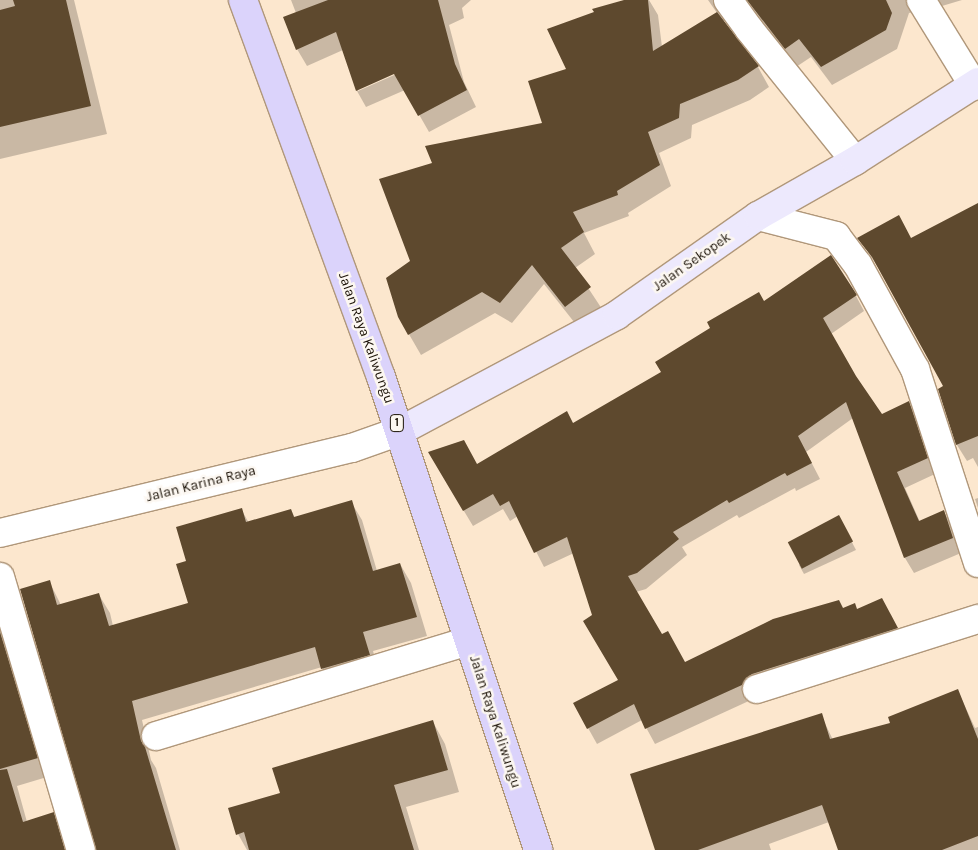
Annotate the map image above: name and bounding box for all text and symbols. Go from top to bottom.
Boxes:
street label: Jalan Sekopek [650,229,734,295]
street label: Jalan Raya Kaliwungu [334,270,398,406]
road number: 1 [390,413,404,432]
street label: Jalan Karina Raya [145,462,257,506]
street label: Jalan Raya Kaliwungu [466,654,524,790]

